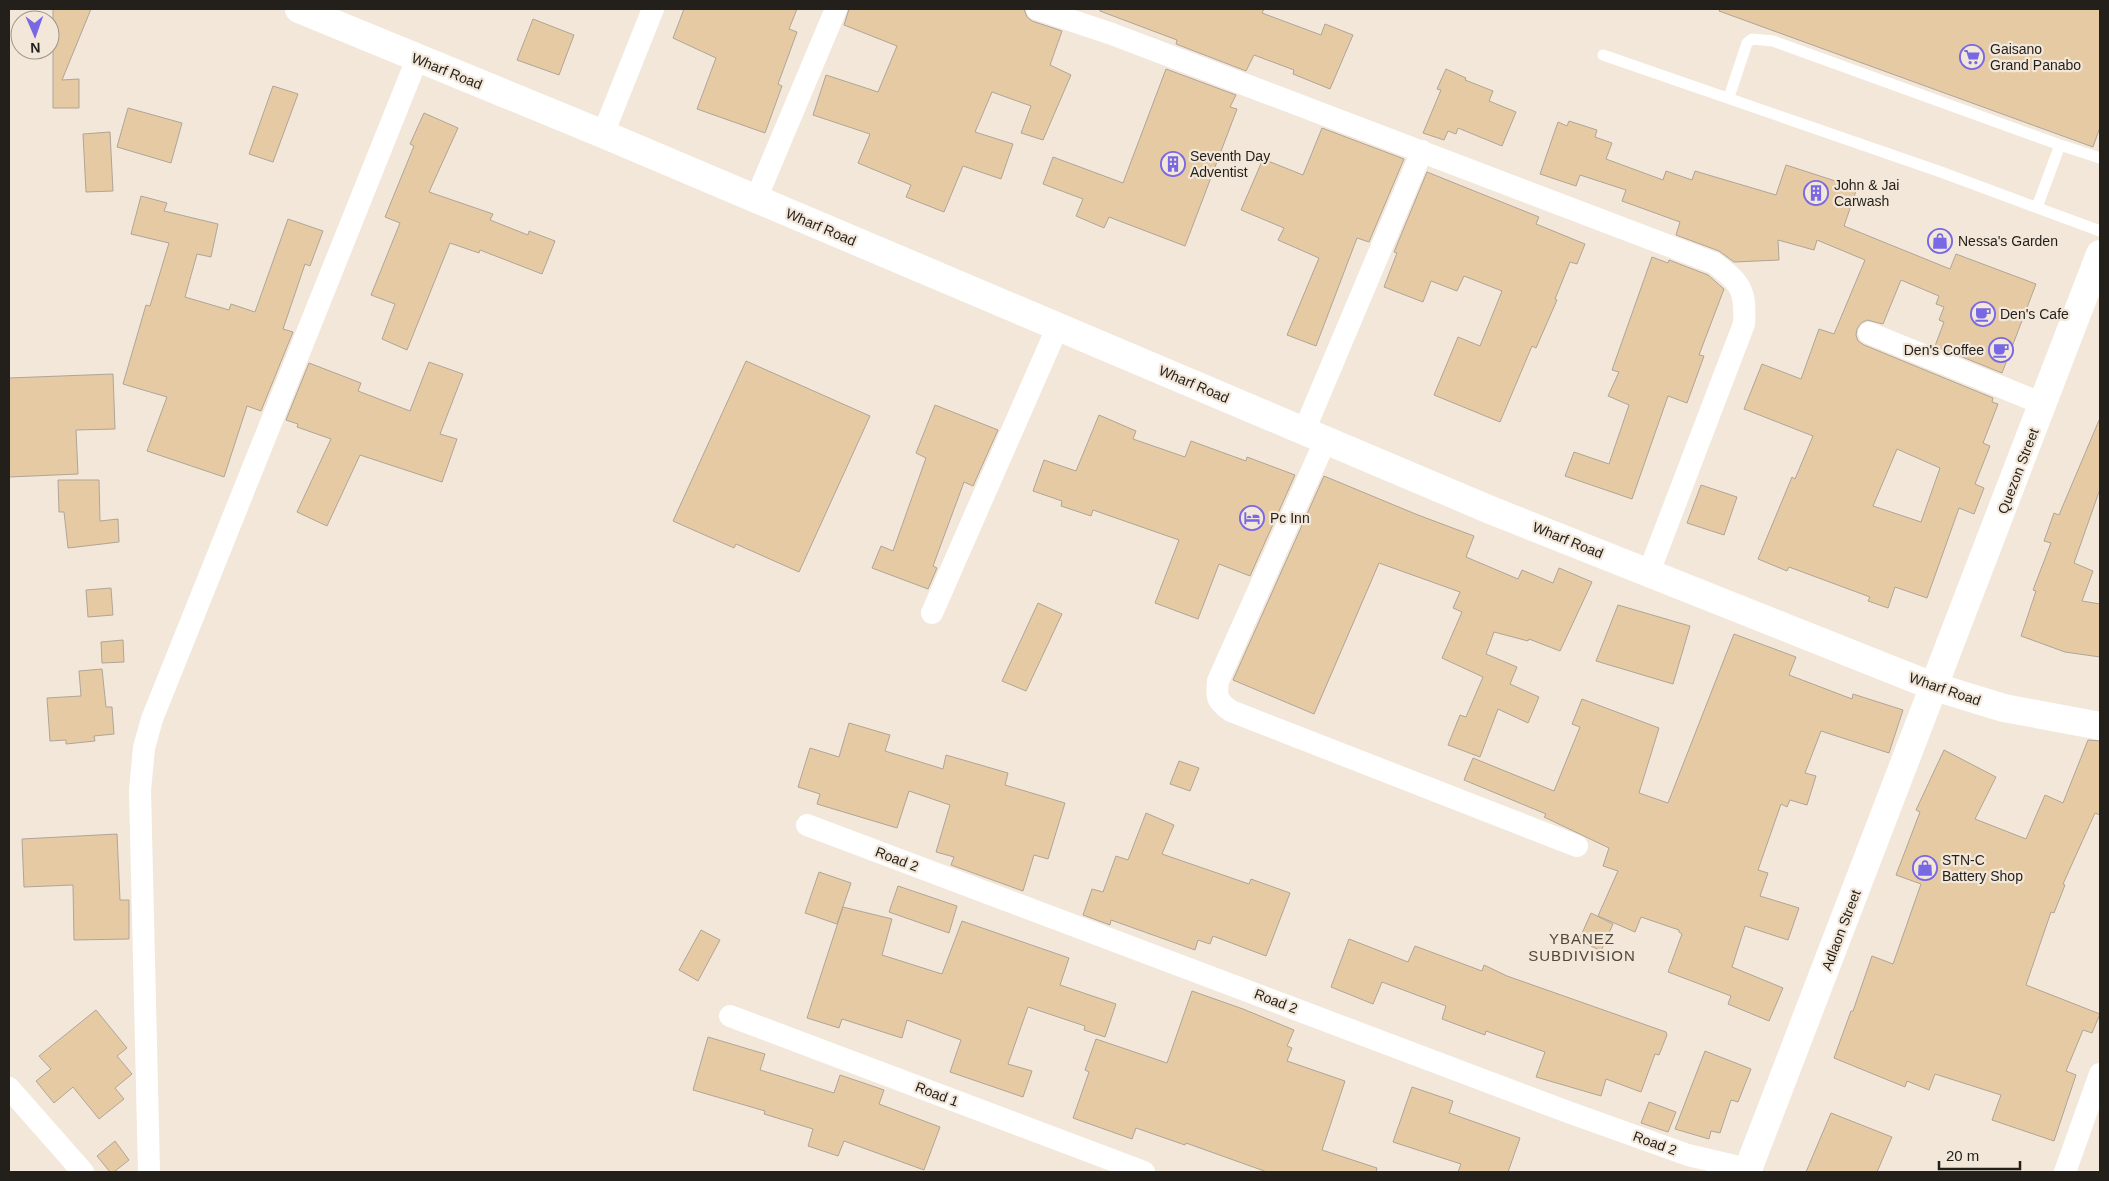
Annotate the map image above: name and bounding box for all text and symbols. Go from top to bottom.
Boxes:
north arrow [10,10,60,60]
text: N [30,40,41,56]
place label: Gaisano Grand Panabo [1990,41,2081,73]
supermarket icon: Gaisano Grand Panabo [1959,44,1985,70]
street label: Wharf Road [409,50,485,92]
place label: Seventh Day Adventist [1190,148,1270,180]
building icon: Seventh Day Adventist [1160,151,1186,177]
place label: John & Jai Carwash [1834,177,1899,209]
building icon: John & Jai Carwash [1803,180,1829,206]
street label: Wharf Road [783,205,859,249]
shop icon: Nessa's Garden [1927,228,1953,254]
place label: Nessa's Garden [1958,233,2058,249]
cafe icon: Den's Cafe [1970,301,1996,327]
place label: Den's Cafe [2000,306,2069,322]
cafe icon: Den's Coffee [1988,337,2014,363]
place label: Den's Coffee [1904,342,1984,358]
street label: Wharf Road [1156,362,1232,406]
street label: Quezon Street [1994,426,2042,516]
hotel icon: Pc Inn [1239,505,1265,531]
place label: Pc Inn [1270,510,1310,526]
street label: Wharf Road [1530,519,1606,561]
street label: Wharf Road [1907,669,1983,709]
street label: Road 2 [873,843,921,875]
place label: STN-C Battery Shop [1942,852,2023,884]
shop icon: STN-C Battery Shop [1912,855,1938,881]
street label: Adlaon Street [1818,887,1864,972]
district label: YBANEZ SUBDIVISION [1528,930,1636,964]
street label: Road 2 [1252,985,1300,1017]
street label: Road 1 [913,1078,961,1110]
street label: Road 2 [1631,1128,1679,1158]
scale bar [1939,1138,2020,1170]
text: 20 m [1946,1147,1979,1164]

